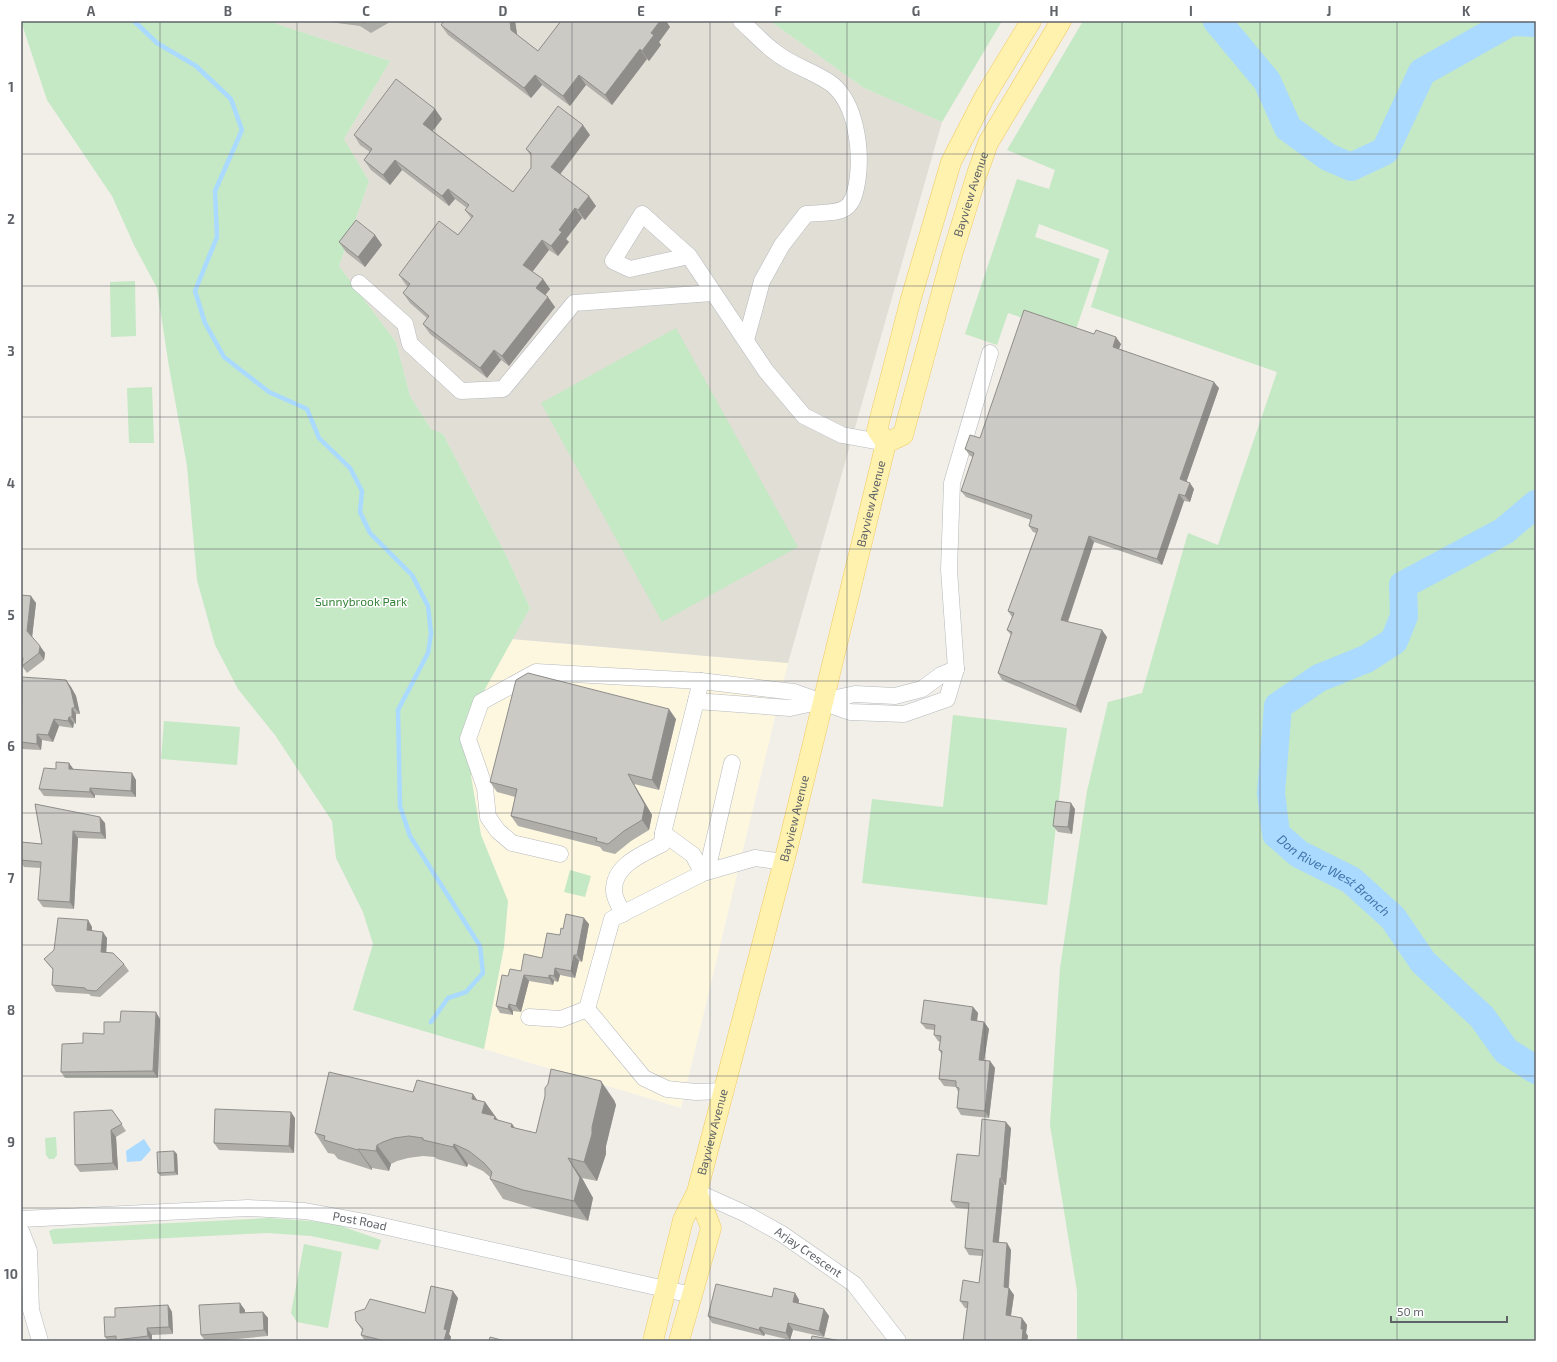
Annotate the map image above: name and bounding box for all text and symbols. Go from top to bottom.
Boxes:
text: A [87,3,96,19]
text: B [224,3,232,19]
text: C [362,3,370,19]
text: D [499,3,508,19]
text: E [637,3,645,19]
text: F [774,3,782,19]
text: G [912,3,920,19]
text: H [1050,3,1059,19]
text: I [1189,3,1193,19]
text: J [1327,3,1331,19]
text: K [1462,3,1471,19]
text: 1 [8,79,14,95]
street label: Bayview Avenue [950,150,990,238]
text: 2 [7,211,15,227]
text: 3 [7,343,15,359]
street label: Bayview Avenue [853,459,888,548]
text: 4 [7,475,15,491]
park label: Sunnybrook Park [315,594,407,608]
text: 5 [7,607,15,623]
text: 6 [7,738,15,754]
street label: Bayview Avenue [776,774,811,863]
water label: Don River West Branch [1274,831,1393,920]
text: 7 [8,870,15,886]
text: 8 [7,1002,15,1018]
street label: Bayview Avenue [694,1087,730,1176]
text: 9 [7,1134,15,1150]
street label: Post Road [332,1208,388,1233]
street label: Arjay Crescent [773,1224,846,1280]
text: 10 [4,1266,18,1282]
scale bar [1391,1298,1507,1324]
text: 50 m [1397,1304,1424,1318]

